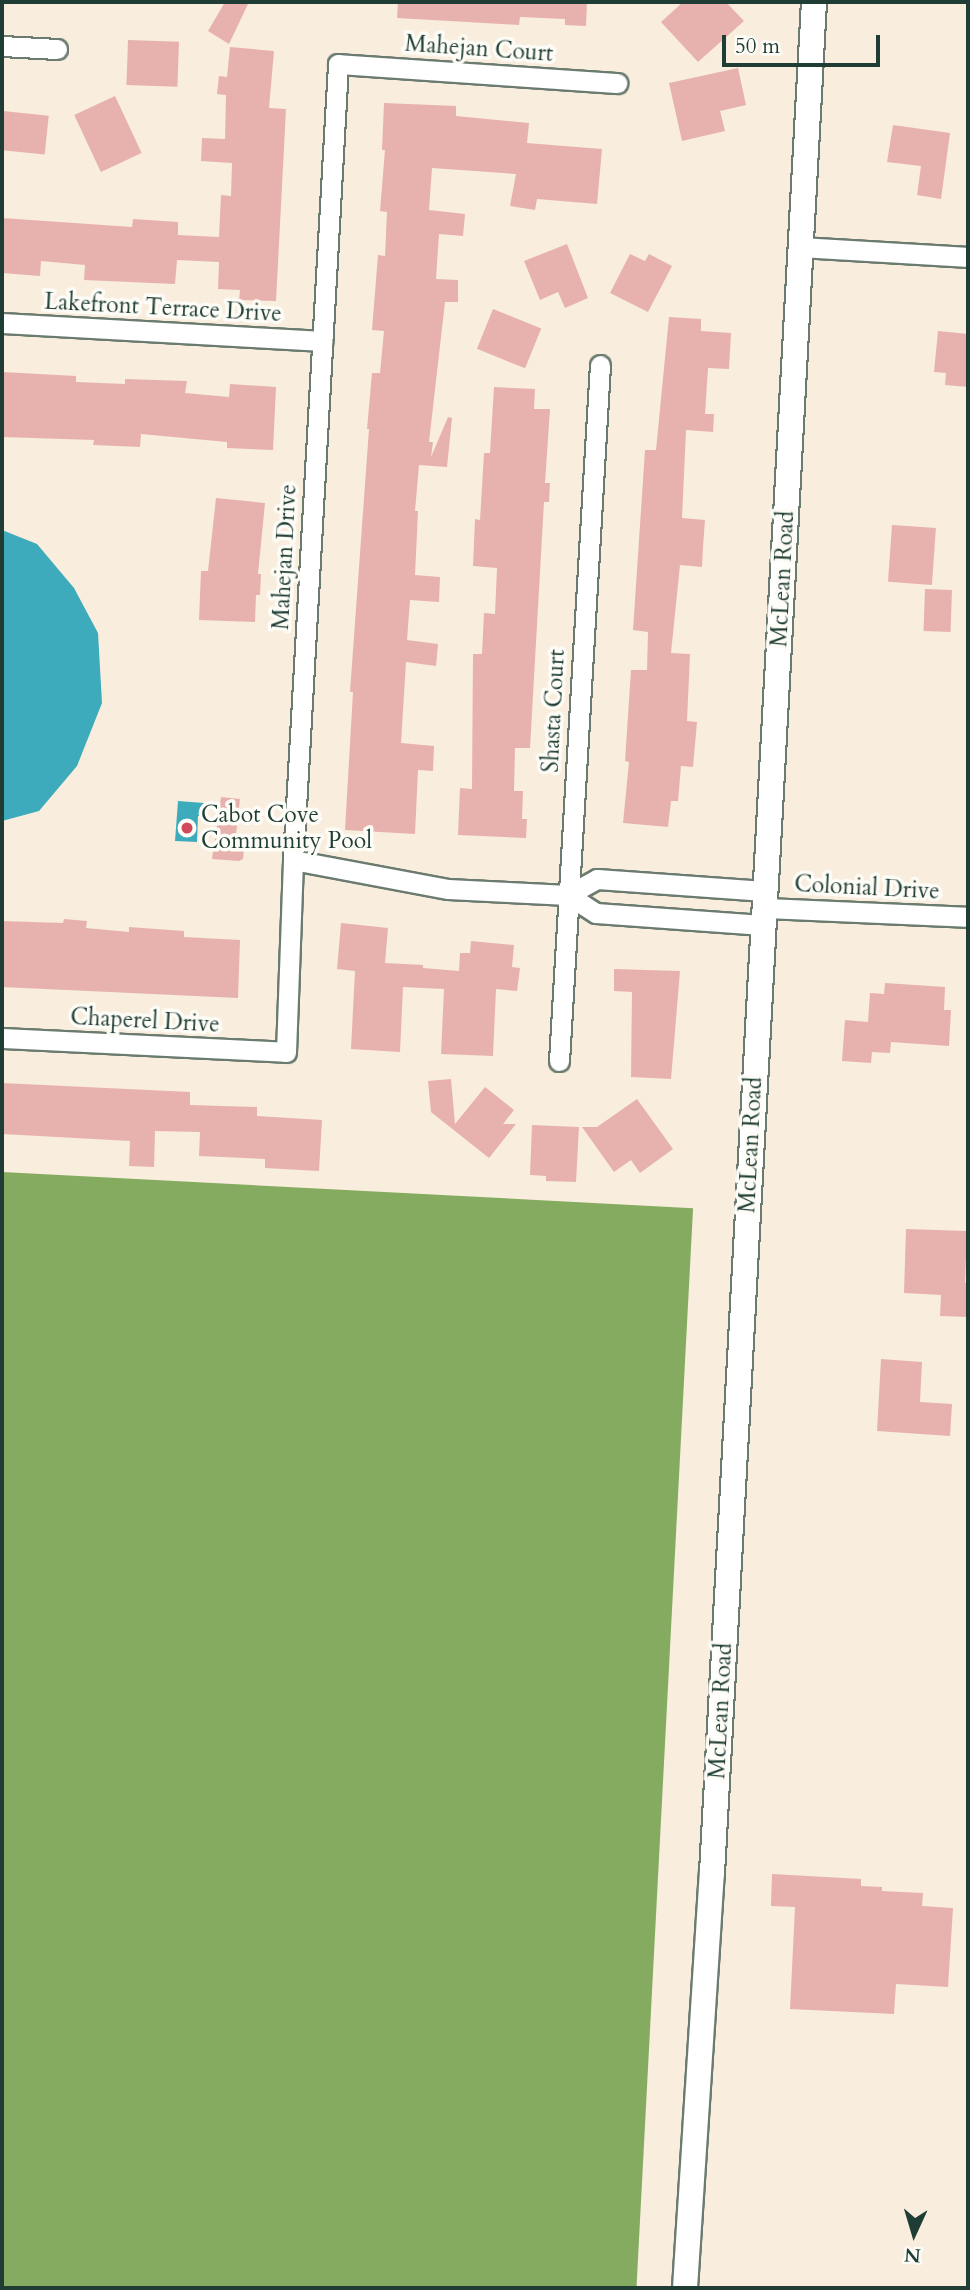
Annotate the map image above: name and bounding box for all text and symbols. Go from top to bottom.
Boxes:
scale bar [725,21,883,65]
street label: Mahejan Court [404,30,554,68]
text: 50 m [735,32,780,61]
street label: Lakefront Terrace Drive [44,288,282,328]
street label: Mahejan Drive [267,483,303,631]
street label: McLean Road [766,510,800,648]
street label: Shasta Court [537,649,571,773]
place label: Cabot Cove Community Pool [201,801,372,855]
marker: Cabot Cove Community Pool [179,820,195,836]
street label: Colonial Drive [794,870,940,906]
street label: Chaperel Drive [70,1003,220,1039]
street label: McLean Road [734,1076,768,1214]
street label: McLean Road [704,1642,738,1780]
north arrow [879,2199,949,2269]
text: N [903,2241,922,2268]

